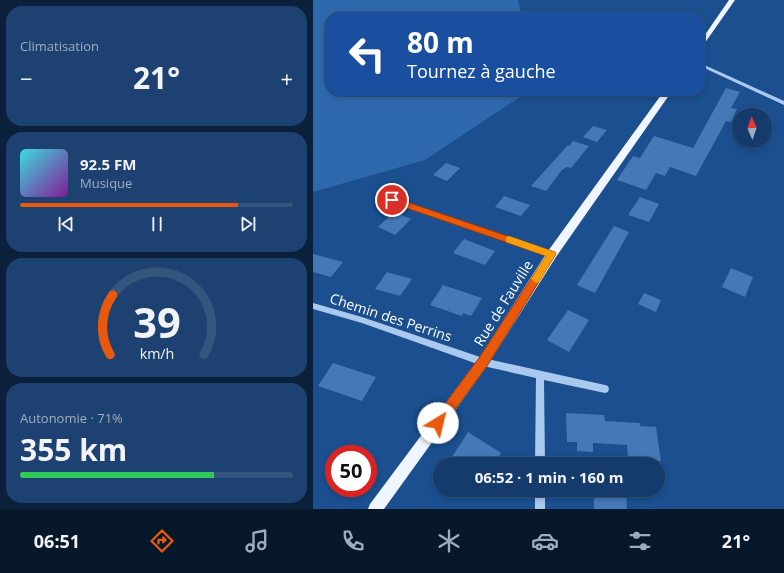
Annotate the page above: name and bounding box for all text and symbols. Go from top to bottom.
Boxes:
text: 80 m [407,23,474,61]
icon: left [341,28,393,80]
text: Climatisation [20,37,99,55]
text: 21° [133,57,180,98]
text: Tournez à gauche [407,59,556,83]
text: − [20,63,33,93]
text: + [280,63,293,93]
north arrow [732,108,772,148]
map controls [732,108,772,148]
text: 92.5 FM [80,154,136,174]
text: Musique [80,174,132,192]
pin [375,183,409,217]
icon: arrive [381,189,403,211]
icon: previous [55,213,77,235]
icon: pause [146,213,168,235]
icon: next [237,213,259,235]
street label: Rue de Fauville [469,256,537,350]
street label: Chemin des Perrins [328,288,455,346]
text: 39 [133,294,180,350]
text: km/h [139,344,174,363]
position arrow [417,402,459,444]
text: Autonomie · 71% [20,409,123,427]
text: 355 km [20,429,127,470]
speed limit sign: 50 [325,445,377,497]
text: 06:52 · 1 min · 160 m [475,467,623,487]
icon: directions [148,527,176,555]
icon: music [243,527,271,555]
icon: phone [339,527,367,555]
icon: climate [435,527,463,555]
icon: car [531,527,559,555]
icon: filters [626,527,654,555]
text: 06:51 [34,529,80,553]
text: 21° [722,529,750,553]

